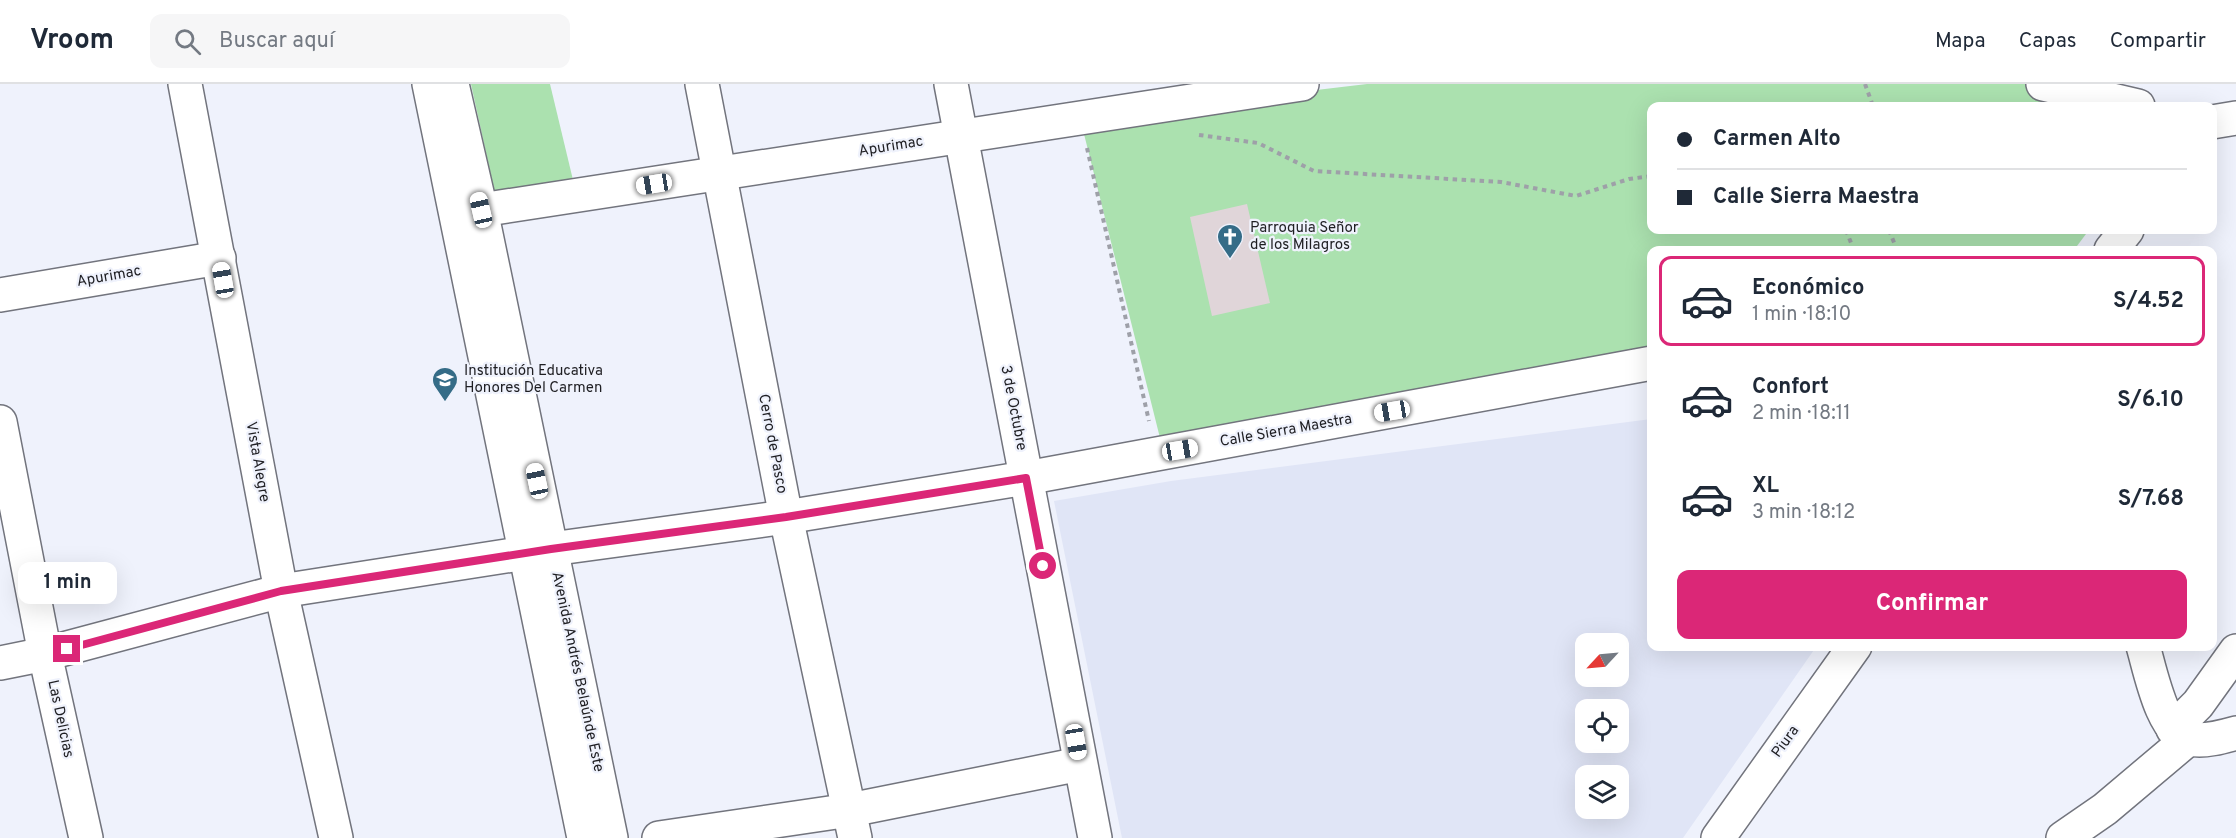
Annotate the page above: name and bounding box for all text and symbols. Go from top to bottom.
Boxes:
search box [150,14,570,68]
text: Vroom [30,23,114,59]
icon: search [171,25,204,58]
text: Buscar aquí [219,28,335,55]
text: Mapa [1935,28,1986,55]
text: Capas [2019,28,2077,55]
text: Compartir [2110,28,2206,55]
text: Carmen Alto [1713,126,1841,153]
street label: Apurimac [857,133,925,161]
car [635,172,673,196]
text: Calle Sierra Maestra [1713,184,1919,211]
car [468,190,494,230]
place label: Parroquia Señor de los Milagros [1250,219,1359,255]
church icon: Parroquia Señor de los Milagros [1215,222,1245,260]
car [211,261,235,299]
street label: Apurimac [75,262,143,292]
icon: car [1680,274,1734,328]
text: Económico [1752,275,1865,302]
text: S/4.52 [2113,288,2184,315]
text: 1 min · 18:10 [1752,302,1851,328]
place label: Institución Educativa Honores Del Carmen [464,362,603,398]
street label: 3 de Octubre [995,364,1031,452]
school or university icon: Institución Educativa Honores Del Carmen [430,365,460,403]
icon: car [1680,373,1734,427]
text: Confort [1752,374,1829,401]
text: S/6.10 [2117,387,2184,414]
street label: Cerro de Pasco [753,393,791,495]
car [1373,399,1411,423]
text: 2 min · 18:11 [1752,401,1851,427]
street label: Calle Sierra Maestra [1218,410,1354,452]
street label: Vista Alegre [241,420,273,504]
car [1161,438,1199,462]
car [524,462,550,500]
icon: car [1680,472,1734,526]
text: XL [1752,473,1779,500]
text: S/7.68 [2118,486,2184,513]
text: 3 min · 18:12 [1752,500,1855,526]
route start [1029,552,1056,579]
callout: 1 min [17,562,116,604]
text: 1 min [43,570,92,596]
street label: Avenida Andrés Belaúnde Este [546,570,608,774]
button: Confirmar [1677,570,2187,639]
north arrow [1575,633,1629,687]
map controls [1575,633,1629,819]
route end [53,635,80,662]
street label: Las Delicias [42,678,78,760]
button: locate [1575,699,1629,753]
street label: Piura [1768,722,1804,762]
car [1064,723,1088,761]
button: layers [1575,765,1629,819]

